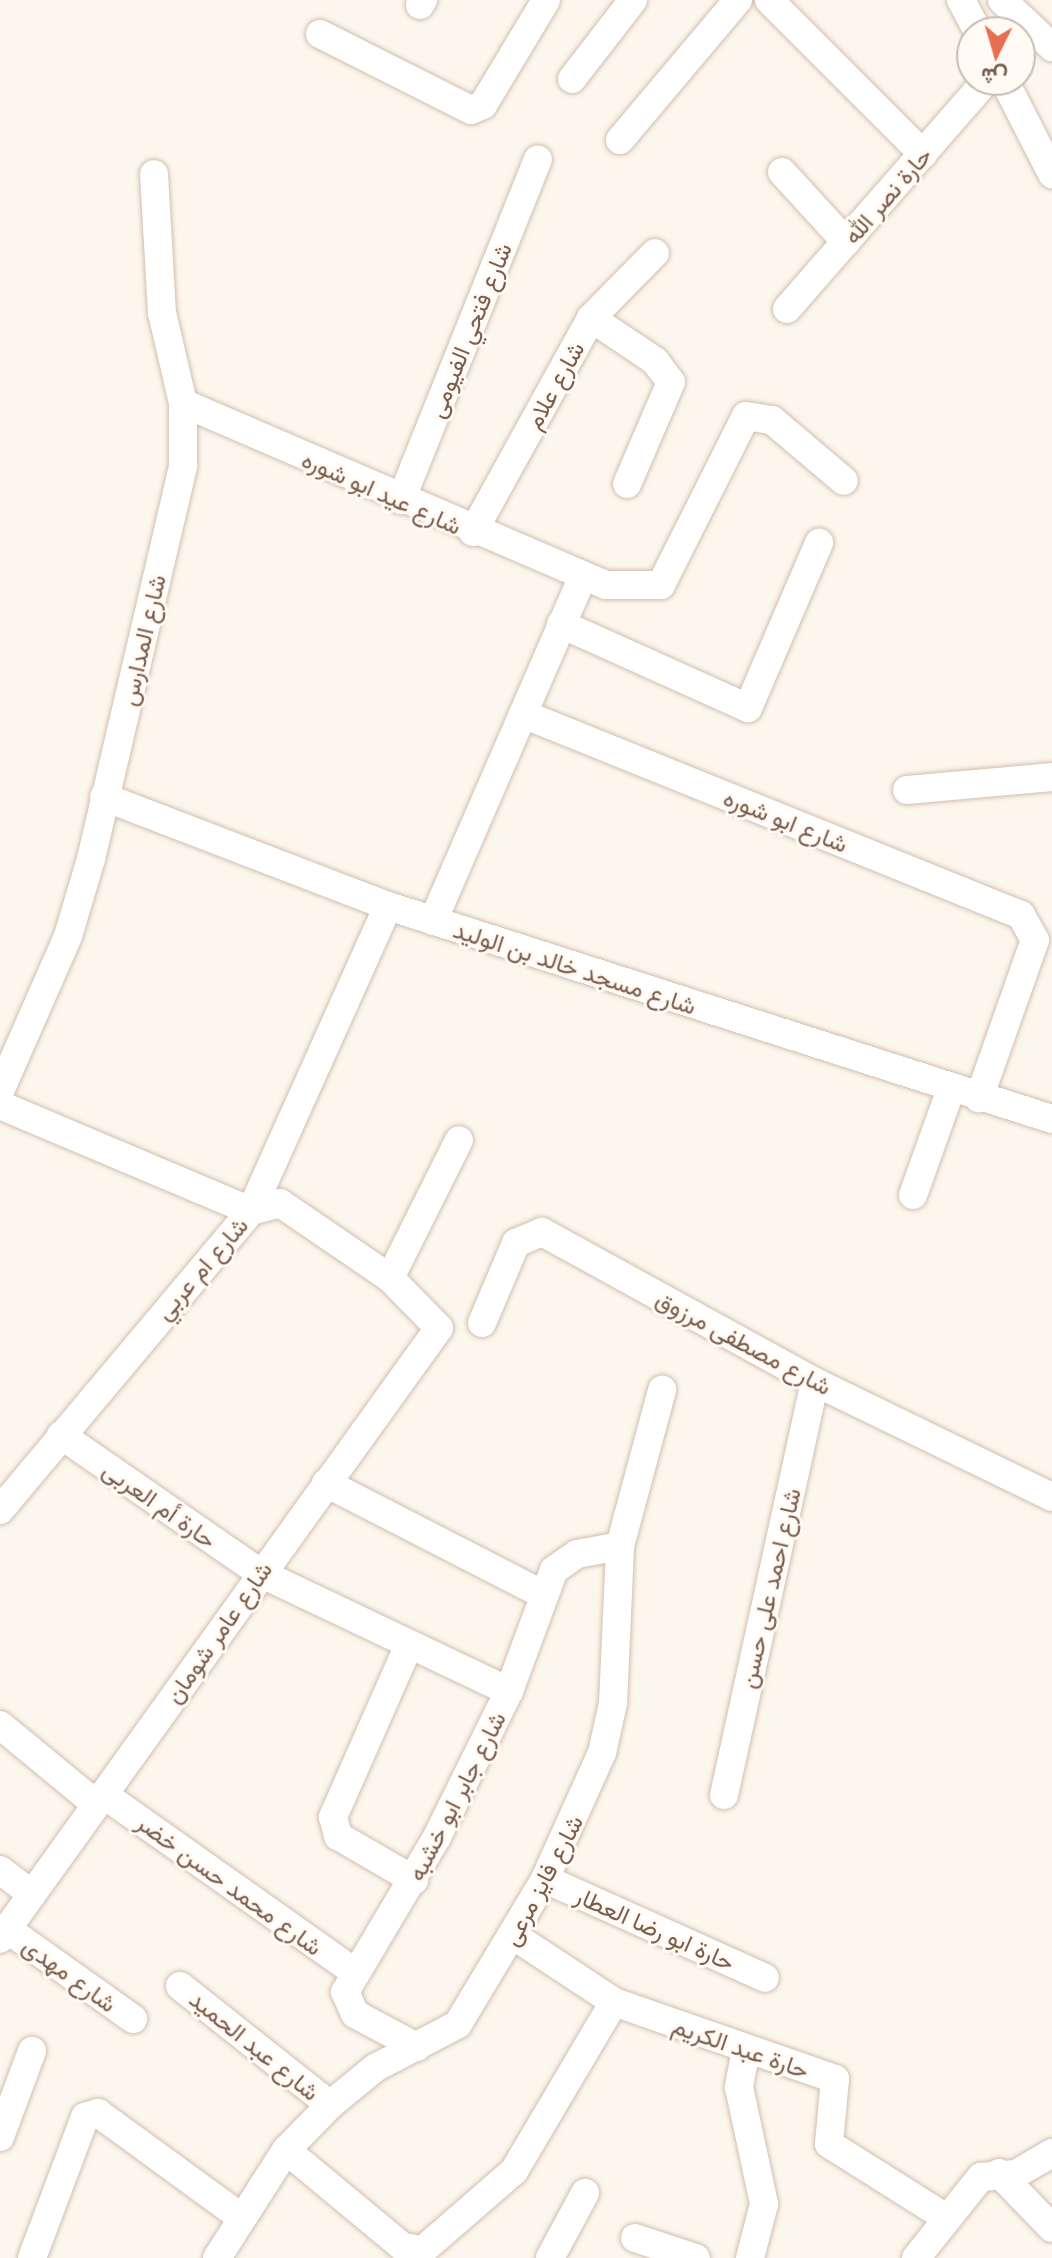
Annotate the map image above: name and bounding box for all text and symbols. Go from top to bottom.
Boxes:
north arrow [956,16,1036,96]
text: ش [980,62,1009,94]
street label: حارة نصر الله [837,141,937,249]
street label: شارع فتحي الفيومى [421,238,517,422]
street label: شارع علام [518,336,590,434]
street label: شارع عيد ابو شوره [298,444,466,540]
street label: شارع المدارس [113,572,171,708]
street label: شارع ابو شوره [720,782,852,858]
street label: شارع مسجد خالد بن الوليد [450,914,700,1020]
street label: شارع ام عربي [149,1211,253,1325]
street label: شارع مصطفى مرزوق [651,1284,837,1400]
street label: حارة أم العربى [98,1454,222,1554]
street label: شارع احمد على حسن [732,1485,806,1691]
street label: شارع عامر شومان [158,1556,278,1708]
street label: شارع جابر ابو خشبه [401,1707,511,1885]
street label: شارع محمد حسن خضر [132,1807,328,1961]
street label: شارع فايز مرعى [496,1810,588,1950]
street label: حارة ابو رضا العطار [571,1880,739,1976]
street label: شارع مهدى [17,1930,123,2018]
street label: شارع عبد الحميد [184,1984,326,2106]
street label: حارة عبد الكريم [669,2010,813,2084]

